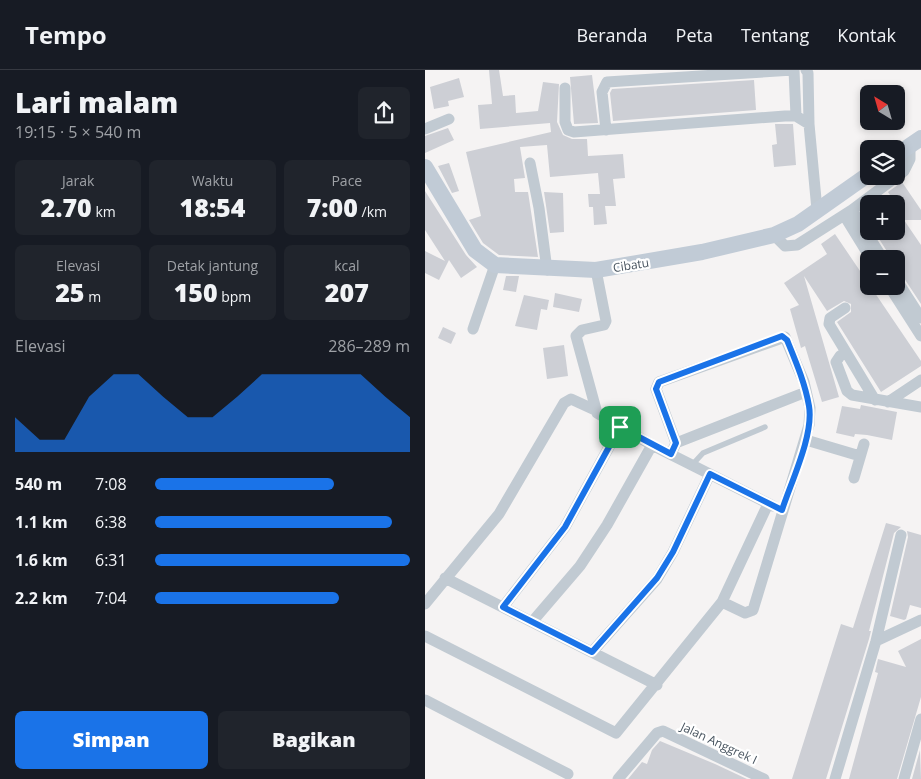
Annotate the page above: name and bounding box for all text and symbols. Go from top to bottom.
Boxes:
text: Tempo [25,18,107,51]
text: Beranda [576,23,648,47]
text: Peta [676,23,713,47]
text: Tentang [741,23,809,47]
text: Kontak [837,23,896,47]
text: Lari malam [15,83,178,121]
north arrow [860,85,905,130]
map controls [860,85,905,295]
button: share [358,87,410,139]
text: 19:15 · 5 × 540 m [15,121,141,143]
button: layers [860,140,905,185]
text: Jarak [62,171,94,190]
text: Waktu [192,171,233,190]
text: Pace [331,171,362,190]
text: 2.70 [41,190,92,224]
text: 18:54 [180,190,245,224]
text: 7:00 [307,190,358,224]
button: + [860,195,905,240]
text: km [92,202,116,221]
text: /km [358,202,387,221]
button: − [860,250,905,295]
street label: Cibatu [612,254,650,276]
text: Elevasi [56,256,100,275]
text: Detak jantung [167,256,258,275]
text: kcal [334,256,360,275]
text: 25 [55,275,85,309]
text: 150 [174,275,218,309]
text: 207 [325,275,369,309]
text: m [85,287,101,306]
text: bpm [218,287,251,306]
text: Elevasi [15,335,65,357]
text: 286–289 m [328,335,410,357]
pin [599,406,641,448]
icon: arrive [606,413,634,441]
text: 540 m [15,473,62,495]
text: 7:08 [95,473,127,495]
text: 1.1 km [15,511,68,533]
text: 6:38 [95,511,127,533]
text: 1.6 km [15,549,68,571]
text: 6:31 [95,549,127,571]
text: 2.2 km [15,587,68,609]
text: 7:04 [95,587,127,609]
button: Simpan [15,711,208,769]
button: Bagikan [218,711,410,769]
street label: Jalan Anggrek I [677,717,760,768]

